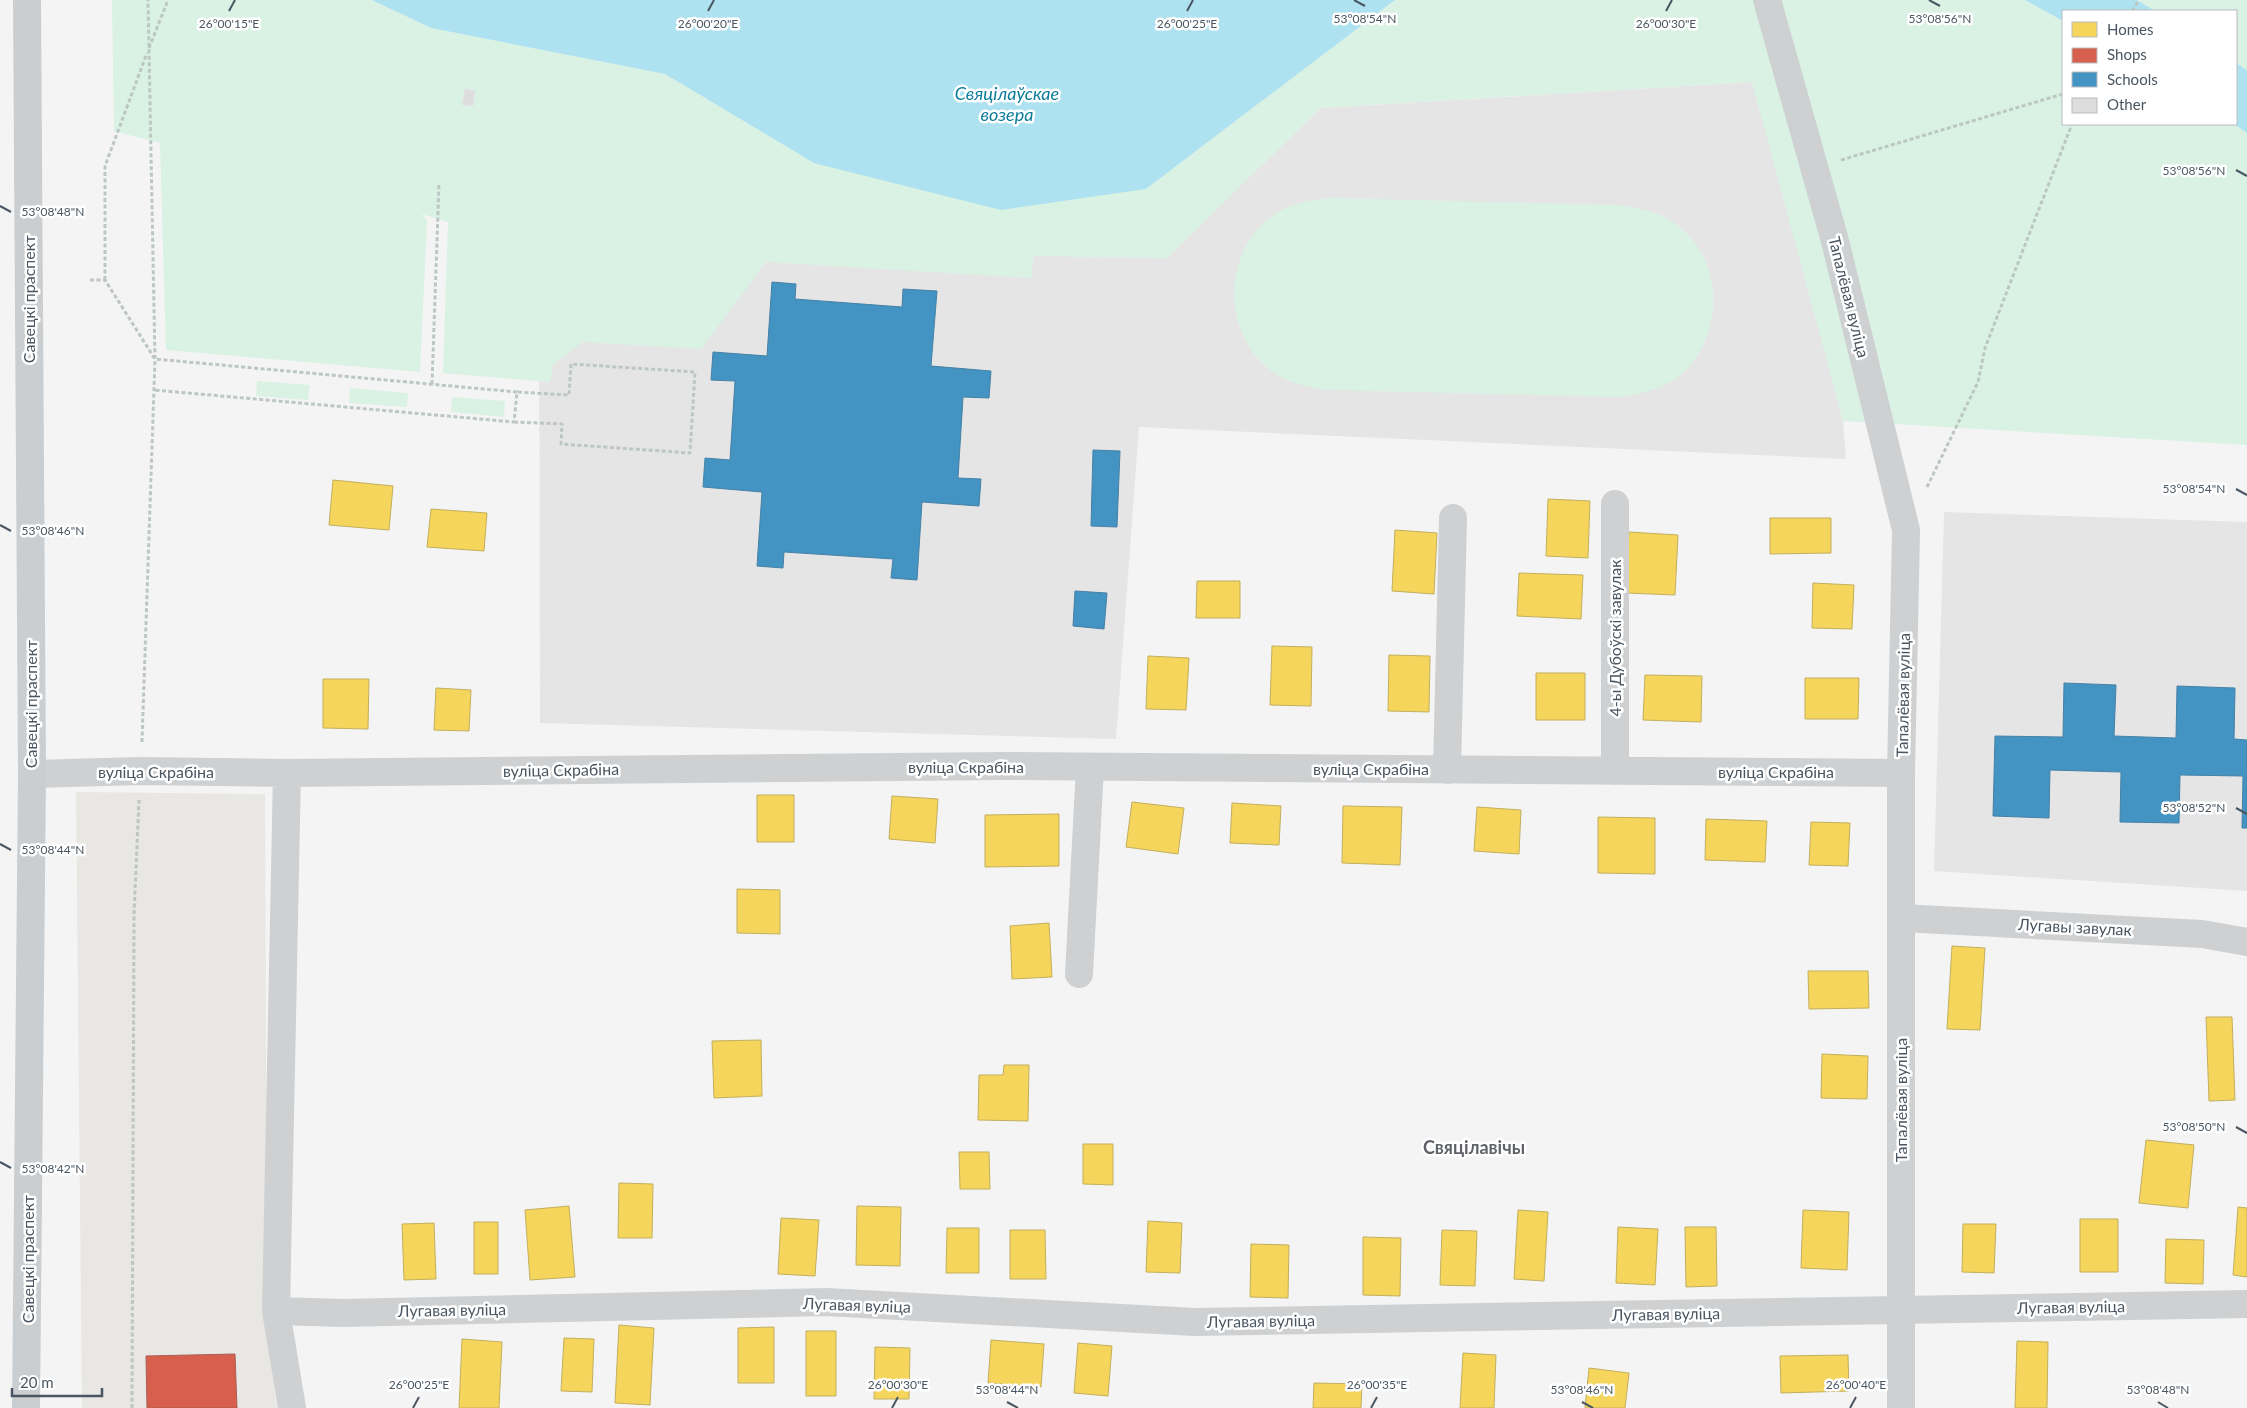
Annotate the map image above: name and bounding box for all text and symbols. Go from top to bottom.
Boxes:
legend [2062,10,2237,125]
text: 53°08'54"N [1334,11,1396,26]
text: 53°08'56"N [1909,11,1971,26]
text: 26°00'15"E [199,16,259,31]
text: 26°00'20"E [678,16,738,31]
text: 26°00'25"E [1157,16,1217,31]
text: 26°00'30"E [1636,16,1696,31]
text: Homes [2107,20,2153,38]
text: Shops [2107,45,2147,63]
text: Schools [2107,70,2158,88]
water label: Свяцілаўскае возера [955,82,1059,125]
text: Other [2107,95,2147,113]
text: 53°08'56"N [2163,163,2225,178]
text: 53°08'48"N [22,204,84,219]
street label: Тапалёвая вуліца [1825,234,1874,359]
street label: Савецкі праспект [19,235,38,363]
text: 53°08'54"N [2163,481,2225,496]
text: 53°08'46"N [22,523,84,538]
street label: 4-ы Дубоўскі завулак [1605,559,1624,716]
street label: Тапалёвая вуліца [1892,633,1913,757]
street label: Савецкі праспект [21,640,40,768]
street label: вуліца Скрабіна [908,757,1024,776]
street label: вуліца Скрабіна [503,759,619,780]
street label: вуліца Скрабіна [1313,759,1429,778]
street label: вуліца Скрабіна [98,762,214,781]
street label: вуліца Скрабіна [1718,762,1834,781]
text: 53°08'52"N [2163,800,2225,815]
text: 53°08'44"N [22,842,84,857]
street label: Лугавы завулак [2017,914,2133,939]
street label: Тапалёвая вуліца [1891,1038,1910,1162]
text: 53°08'50"N [2163,1119,2225,1134]
district label: Свяцілавічы [1423,1136,1525,1158]
text: 53°08'42"N [22,1161,84,1176]
street label: Савецкі праспект [18,1195,37,1323]
street label: Лугавая вуліца [802,1293,911,1316]
street label: Лугавая вуліца [2016,1296,2125,1317]
street label: Лугавая вуліца [397,1299,506,1320]
street label: Лугавая вуліца [1611,1303,1720,1324]
street label: Лугавая вуліца [1206,1310,1315,1331]
scale bar [12,1366,102,1398]
text: 20 m [20,1373,54,1391]
text: 26°00'25"E [389,1377,449,1392]
text: 26°00'30"E [868,1377,928,1392]
text: 26°00'35"E [1347,1377,1407,1392]
text: 26°00'40"E [1826,1377,1886,1392]
text: 53°08'44"N [976,1382,1038,1397]
text: 53°08'46"N [1551,1382,1613,1397]
text: 53°08'48"N [2127,1382,2189,1397]

